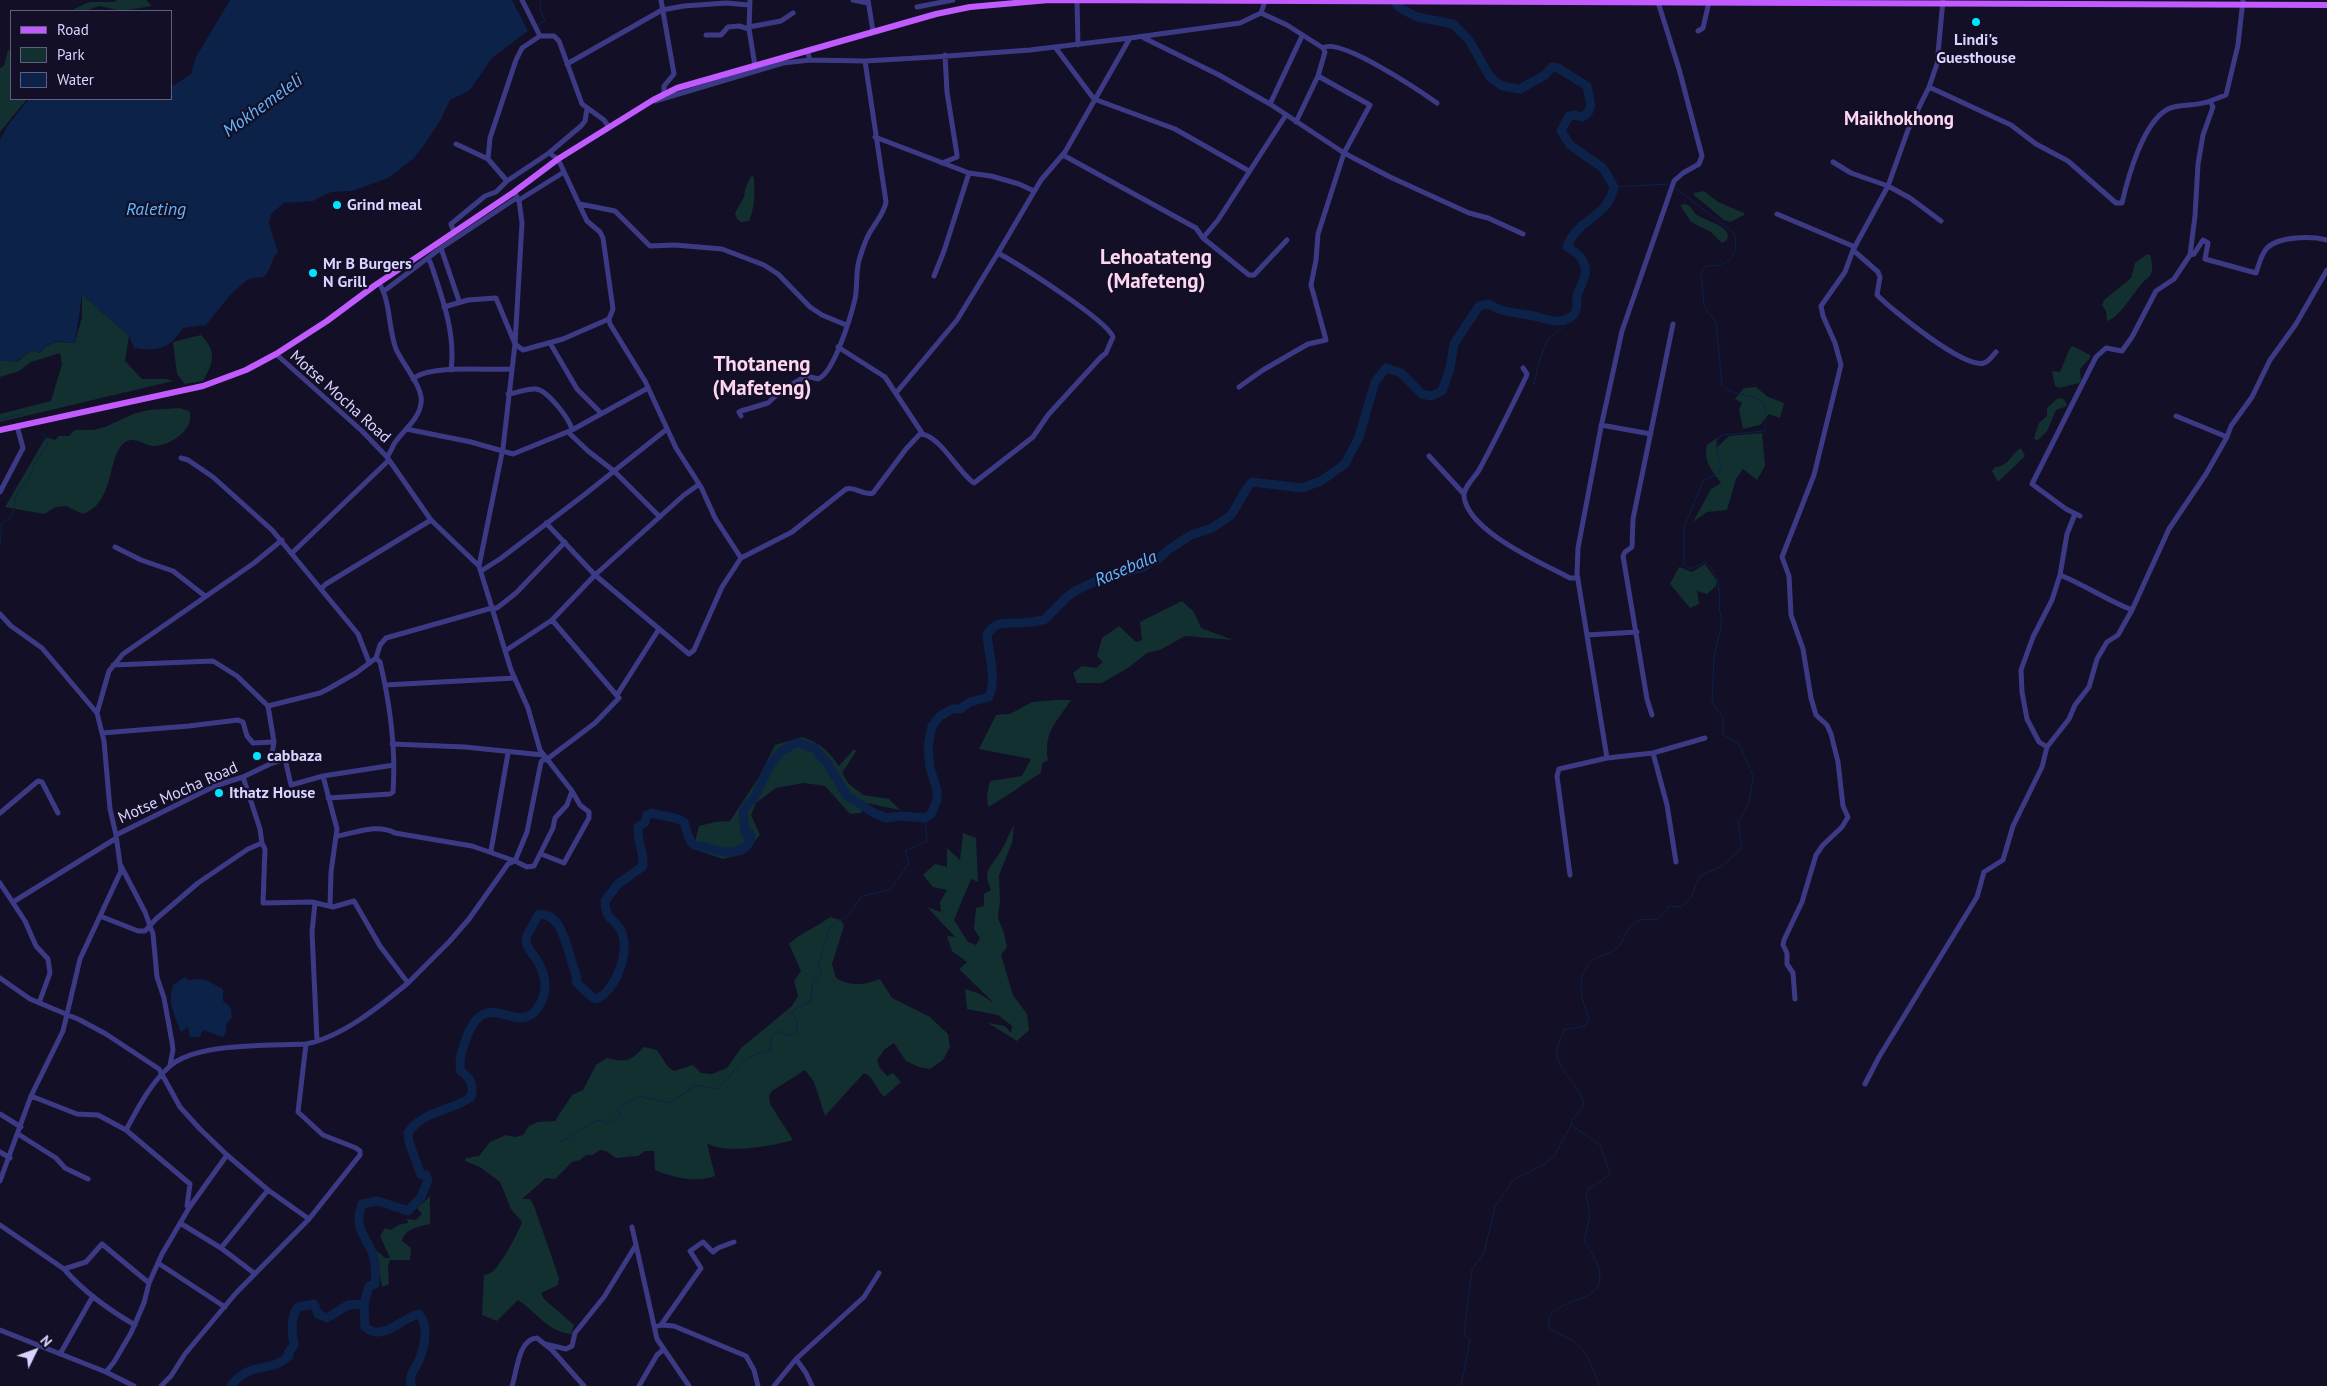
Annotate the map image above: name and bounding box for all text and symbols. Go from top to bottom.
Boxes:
legend [10,10,172,100]
marker: Lindi's Guesthouse [1970,16,1982,28]
text: Road [57,20,89,39]
place label: Lindi's Guesthouse [1936,30,2016,68]
text: Park [57,45,85,64]
text: Water [57,70,94,89]
water label: Mokhemeleli [219,70,307,142]
district label: Maikhokhong [1844,109,1954,131]
place label: Grind meal [347,195,422,215]
water label: Raleting [126,199,186,221]
marker: Grind meal [331,199,343,211]
district label: Lehoatateng (Mafeteng) [1100,245,1212,295]
place label: Mr B Burgers N Grill [323,254,412,292]
marker: Mr B Burgers N Grill [307,267,319,279]
street label: Motse Mocha Road [286,347,394,447]
district label: Thotaneng (Mafeteng) [713,352,811,402]
water label: Rasebala [1092,546,1160,592]
place label: cabbaza [267,746,322,766]
marker: cabbaza [251,750,263,762]
street label: Motse Mocha Road [115,758,241,828]
place label: Ithatz House [229,783,315,803]
marker: Ithatz House [213,787,225,799]
north arrow [10,1326,60,1376]
text: N [36,1332,56,1350]

